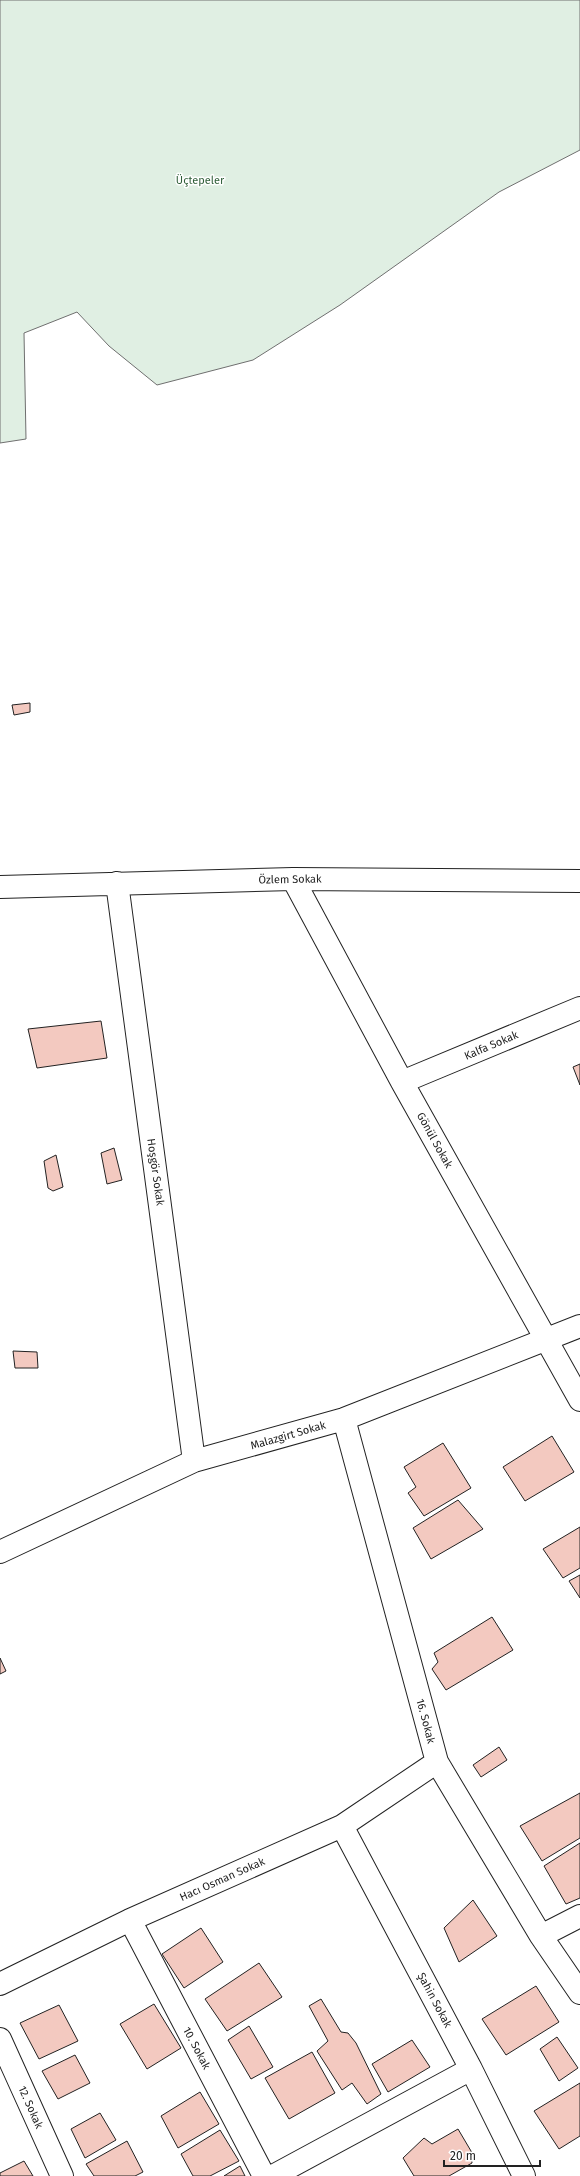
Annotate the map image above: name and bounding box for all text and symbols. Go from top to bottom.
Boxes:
park label: Üçtepeler [176,173,225,187]
street label: Özlem Sokak [258,871,322,887]
street label: Kalfa Sokak [462,1028,520,1063]
street label: Gönül Sokak [414,1110,455,1171]
street label: Hoşgör Sokak [144,1138,167,1207]
street label: Malazgirt Sokak [249,1418,328,1452]
street label: 16. Sokak [413,1697,438,1745]
street label: Hacı Osman Sokak [178,1855,267,1904]
street label: Şahin Sokak [415,1971,455,2030]
street label: 10. Sokak [180,2025,213,2072]
street label: 12. Sokak [15,2084,46,2131]
scale bar [444,2142,540,2168]
text: 20 m [450,2149,476,2163]

